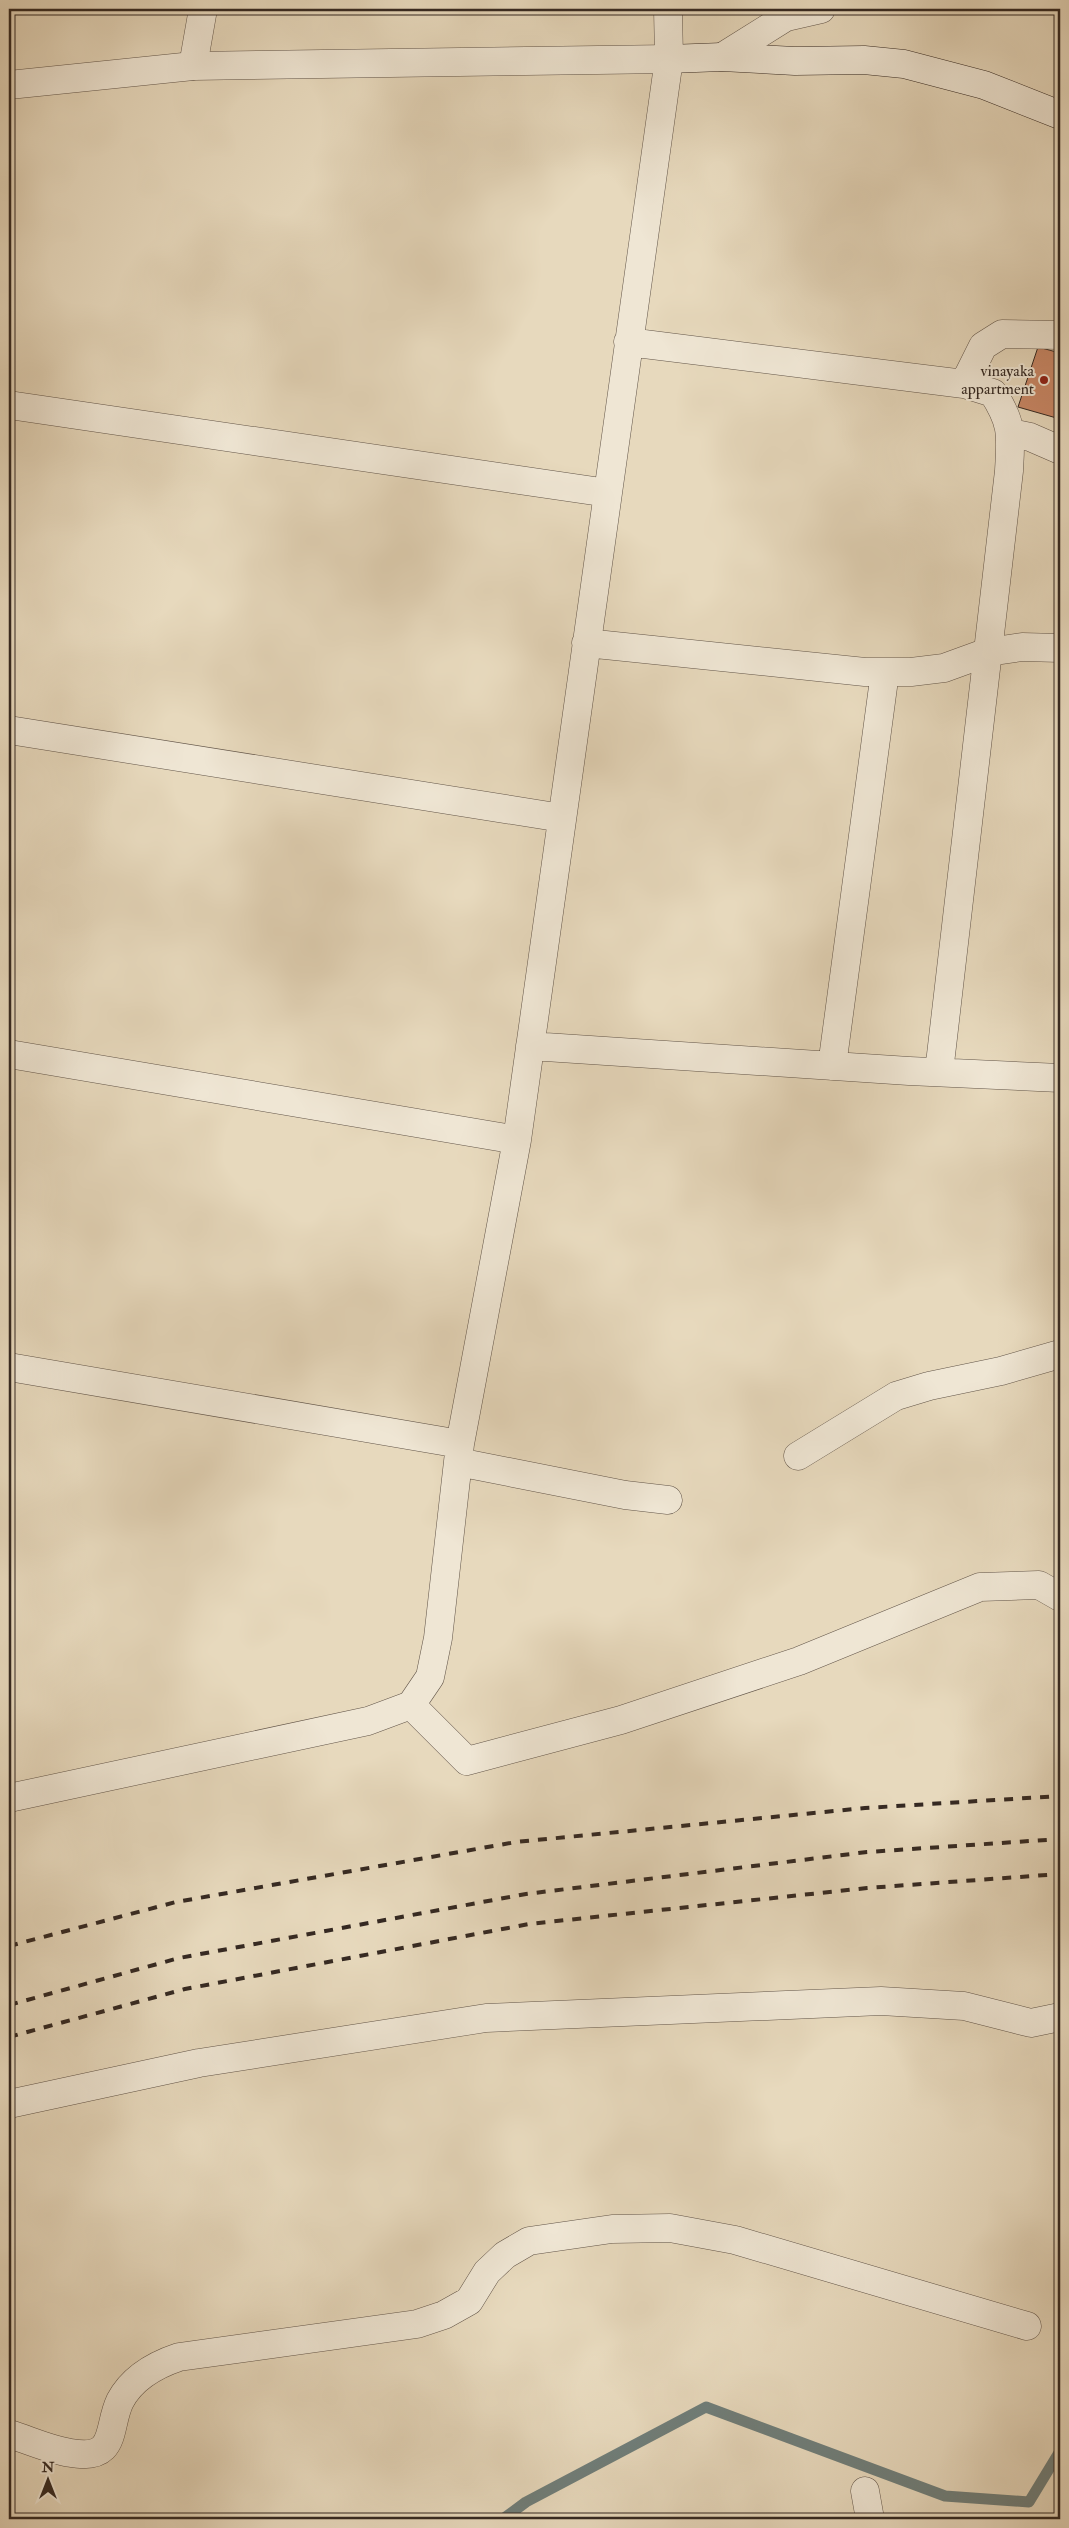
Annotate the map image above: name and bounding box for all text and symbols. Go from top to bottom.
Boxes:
place label: vinayaka appartment [961,361,1034,400]
marker: vinayaka appartment [1038,374,1050,386]
north arrow [22,2456,72,2506]
text: N [41,2459,55,2476]

